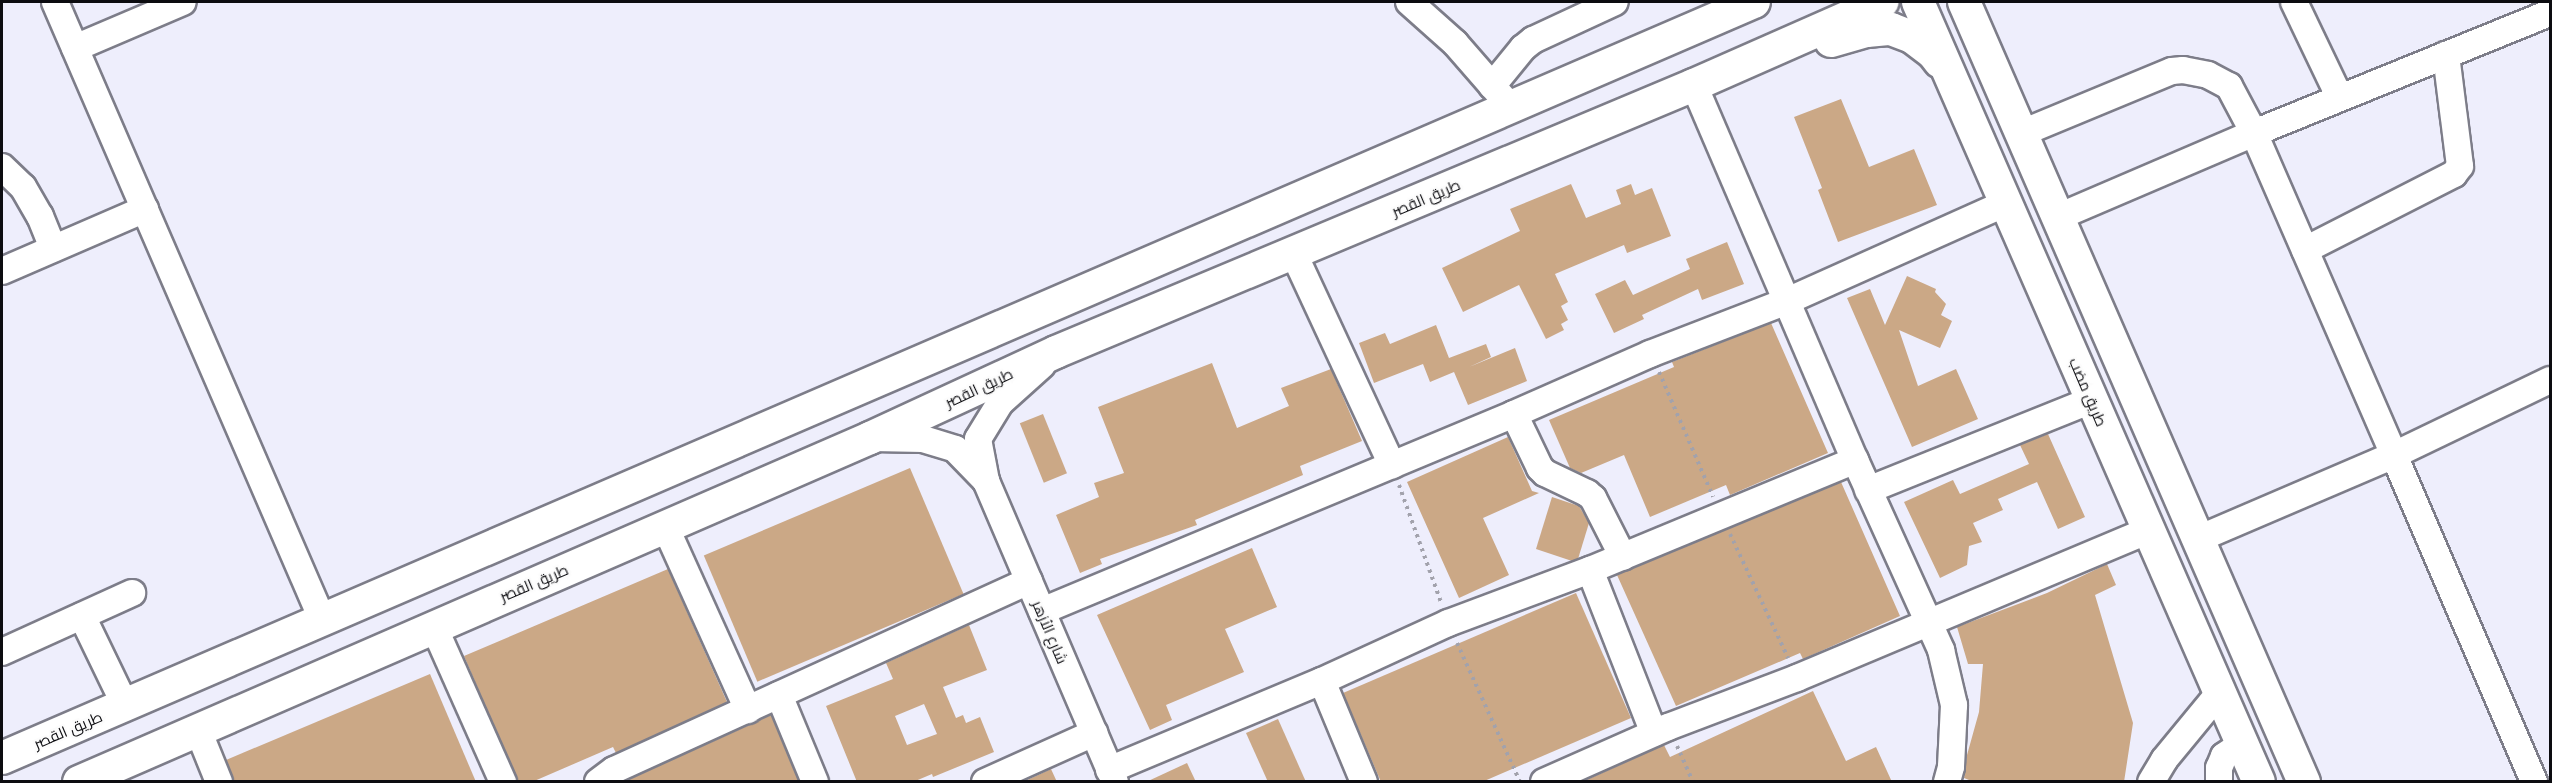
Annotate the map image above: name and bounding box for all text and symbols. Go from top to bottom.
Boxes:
street label: طريق القصر [1389,176,1463,220]
street label: طريق مضب [2065,355,2111,429]
street label: طريق القصر [942,364,1016,412]
street label: طريق القصر [497,561,571,605]
street label: شارع الأزهر [1029,598,1071,666]
street label: طريق القصر [31,708,105,752]

